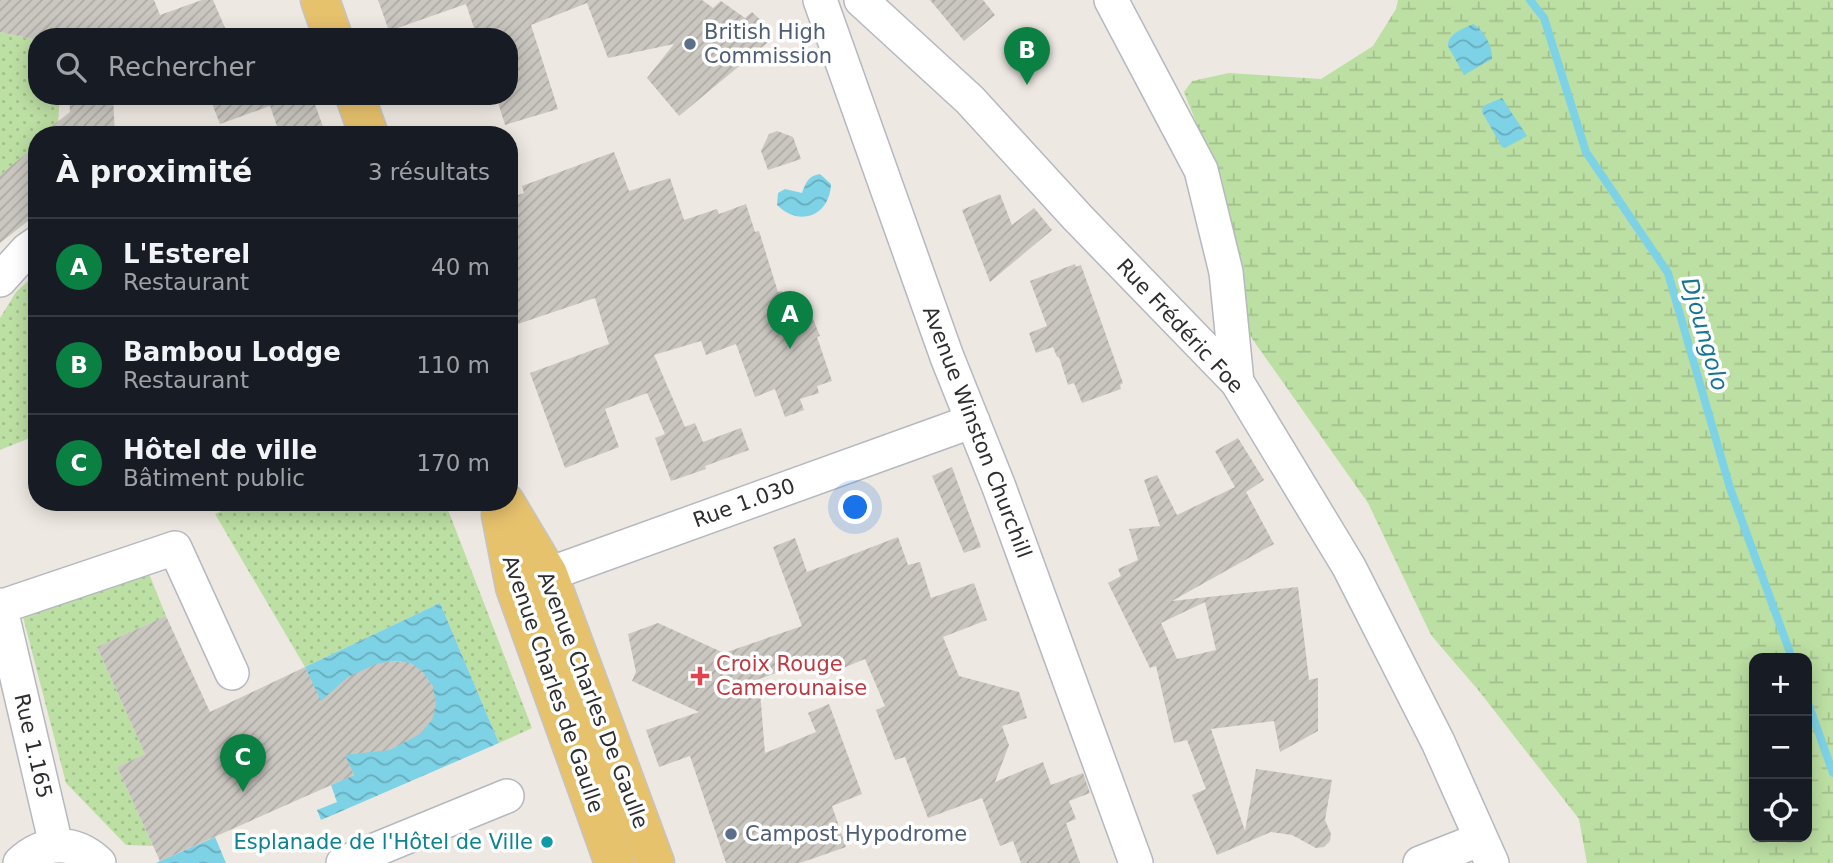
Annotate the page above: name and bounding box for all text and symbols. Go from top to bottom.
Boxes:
place label: British High Commission [704,20,832,68]
pin: B [1004,27,1050,85]
search box [28,28,518,105]
marker: British High Commission [682,36,698,52]
icon: search [52,48,90,86]
text: Rechercher [108,52,255,82]
text: À proximité [56,154,252,189]
text: 3 résultats [368,159,490,185]
text: L'Esterel [123,239,250,269]
text: A [70,254,88,280]
text: 40 m [431,254,490,280]
street label: Rue Frédéric Foe [1112,254,1248,398]
text: Restaurant [123,269,249,295]
water label: Djoungolo [1676,274,1734,394]
pin: A [767,291,813,349]
street label: Avenue Winston Churchill [918,303,1036,561]
text: Bambou Lodge [123,337,341,367]
text: B [70,352,88,378]
text: 110 m [416,352,490,378]
text: Restaurant [123,367,249,393]
text: Hôtel de ville [123,435,317,465]
text: C [71,450,87,476]
text: 170 m [416,450,490,476]
text: Bâtiment public [123,465,305,491]
street label: Rue 1.030 [690,473,798,533]
your location [838,490,872,524]
street label: Avenue Charles de Gaulle [498,552,608,816]
street label: Avenue Charles De Gaulle [533,568,653,832]
place label: Croix Rouge Camerounaise [716,652,867,700]
map controls [1749,653,1812,842]
button: + [1749,653,1812,716]
marker: Croix Rouge Camerounaise [690,666,710,686]
street label: Rue 1.165 [9,691,57,801]
button: − [1749,716,1812,779]
pin: C [220,734,266,792]
button: locate [1749,779,1812,842]
place label: Campost Hypodrome [745,822,967,846]
marker: Campost Hypodrome [723,826,739,842]
place label: Esplanade de l'Hôtel de Ville [234,830,533,854]
marker: Esplanade de l'Hôtel de Ville [539,834,555,850]

